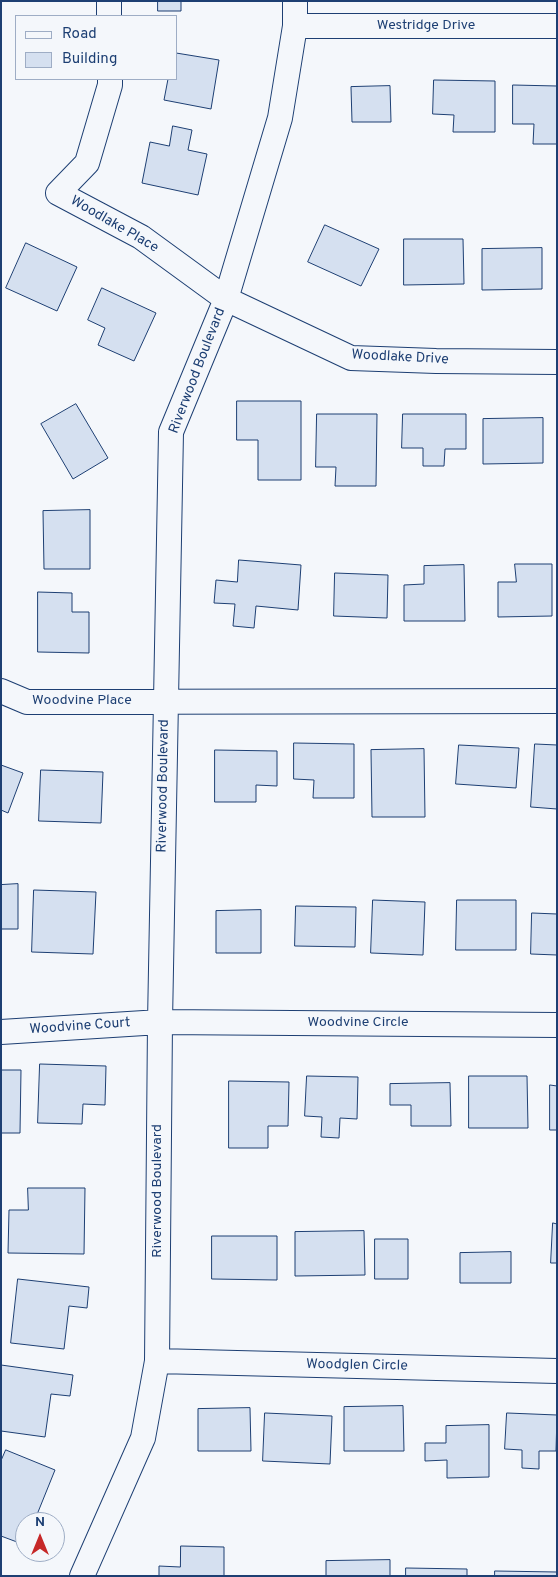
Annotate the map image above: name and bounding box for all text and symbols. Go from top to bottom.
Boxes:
legend [15,15,178,80]
street label: Westridge Drive [377,18,475,34]
text: Road [62,25,97,44]
text: Building [62,50,117,69]
street label: Woodlake Place [67,193,161,257]
street label: Riverwood Boulevard [166,306,230,436]
street label: Woodlake Drive [351,347,449,369]
street label: Woodvine Place [32,693,132,709]
street label: Riverwood Boulevard [154,719,174,853]
street label: Woodvine Court [29,1015,131,1039]
street label: Woodvine Circle [308,1015,408,1031]
street label: Riverwood Boulevard [150,1124,166,1258]
street label: Woodglen Circle [306,1357,408,1375]
north arrow [15,1512,65,1562]
text: N [35,1514,45,1531]

